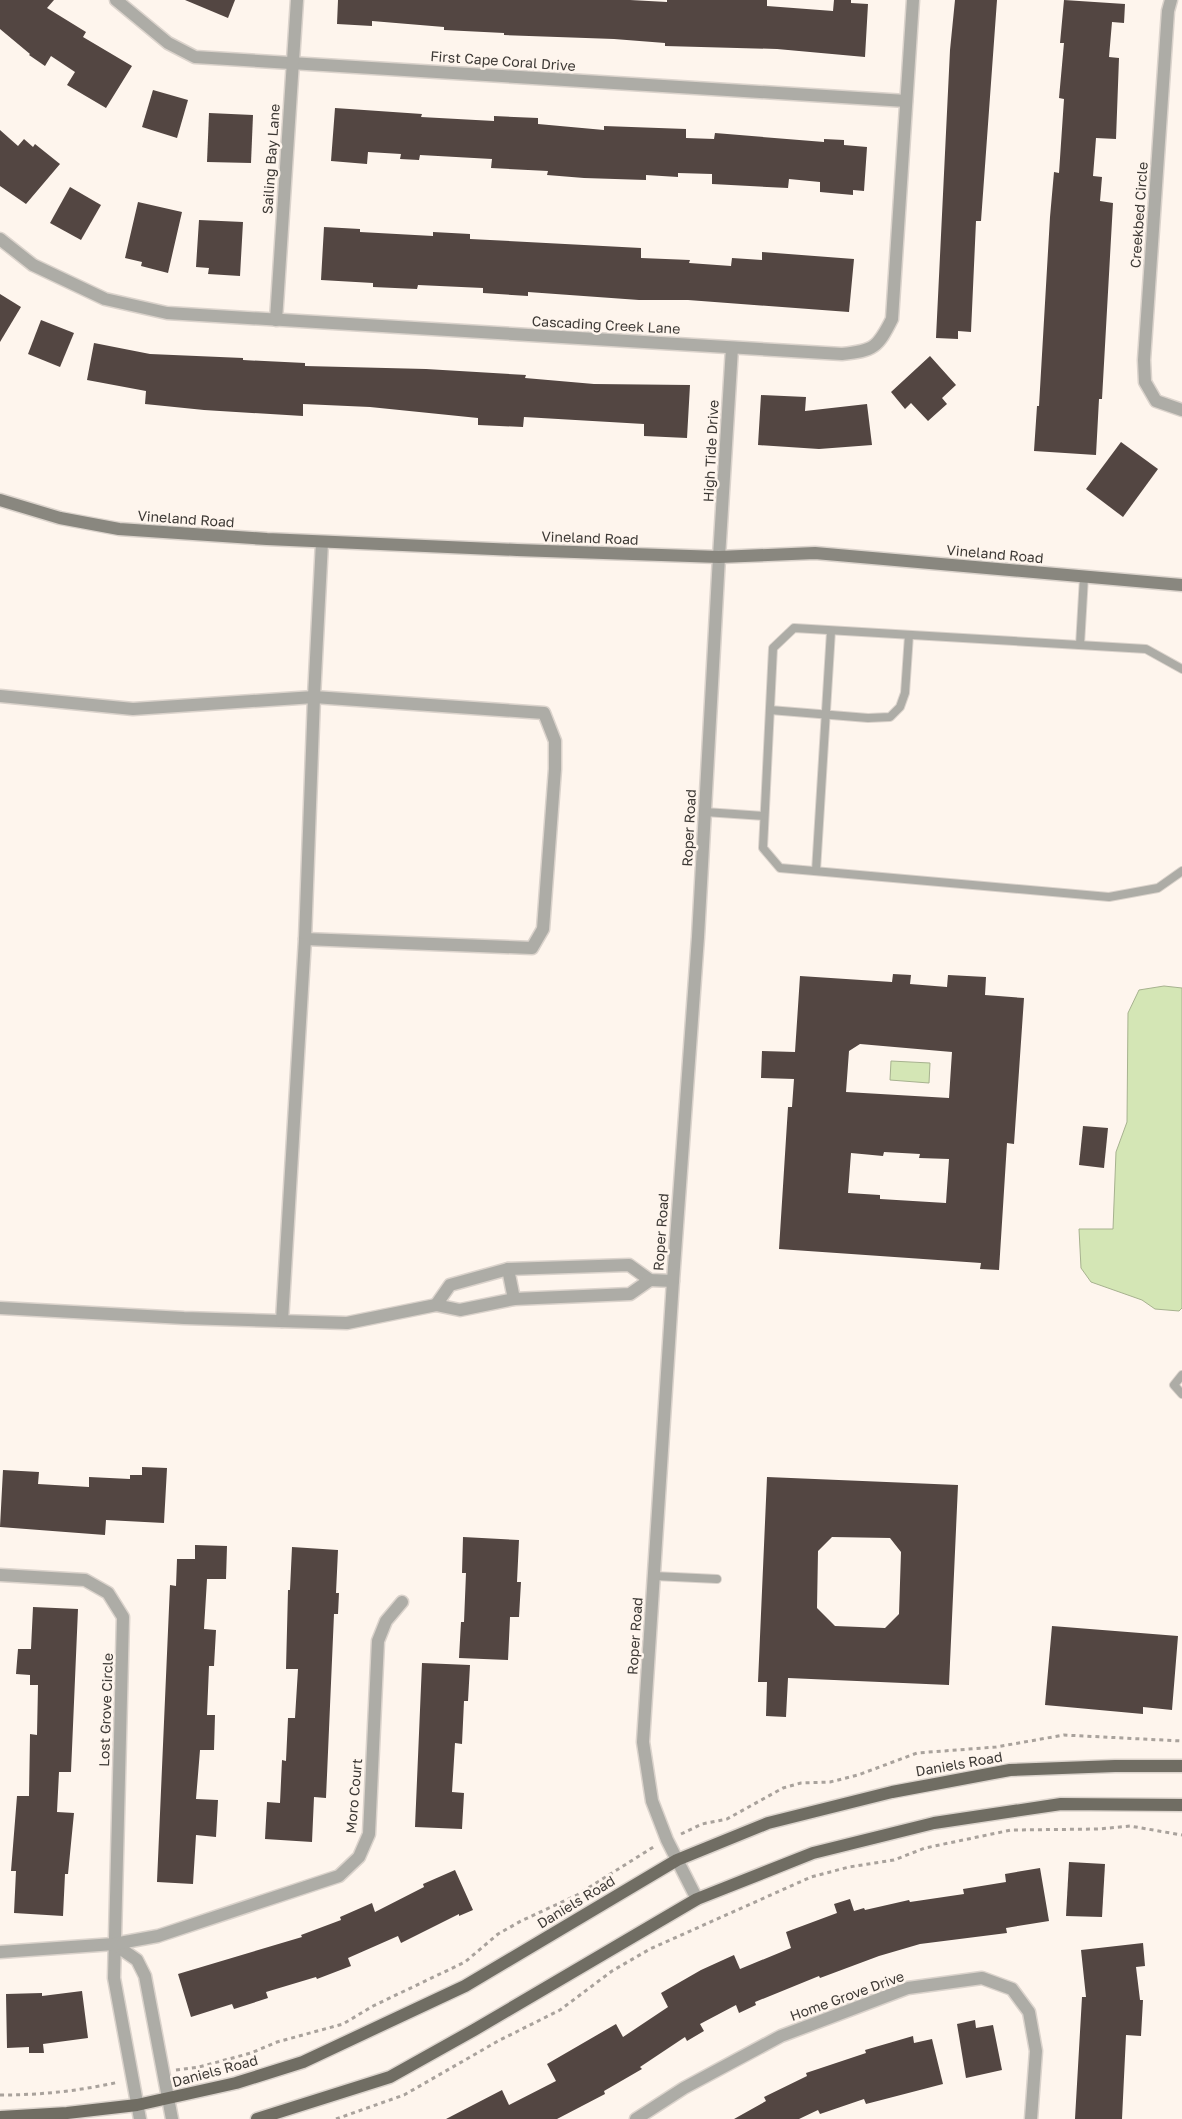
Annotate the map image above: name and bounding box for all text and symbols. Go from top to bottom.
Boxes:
street label: First Cape Coral Drive [430,47,576,74]
street label: Sailing Bay Lane [258,103,283,215]
street label: Creekbed Circle [1126,161,1151,269]
street label: Cascading Creek Lane [531,312,681,337]
street label: High Tide Drive [699,399,722,503]
street label: Vineland Road [137,507,235,530]
street label: Vineland Road [541,527,639,548]
street label: Vineland Road [946,541,1044,566]
street label: Roper Road [678,789,699,867]
street label: Roper Road [649,1193,672,1271]
street label: Roper Road [623,1597,646,1675]
street label: Lost Grove Circle [95,1653,116,1767]
street label: Daniels Road [914,1748,1004,1780]
street label: Moro Court [342,1758,365,1834]
street label: Daniels Road [534,1872,618,1931]
street label: Home Grove Drive [787,1967,906,2024]
street label: Daniels Road [170,2051,260,2090]

